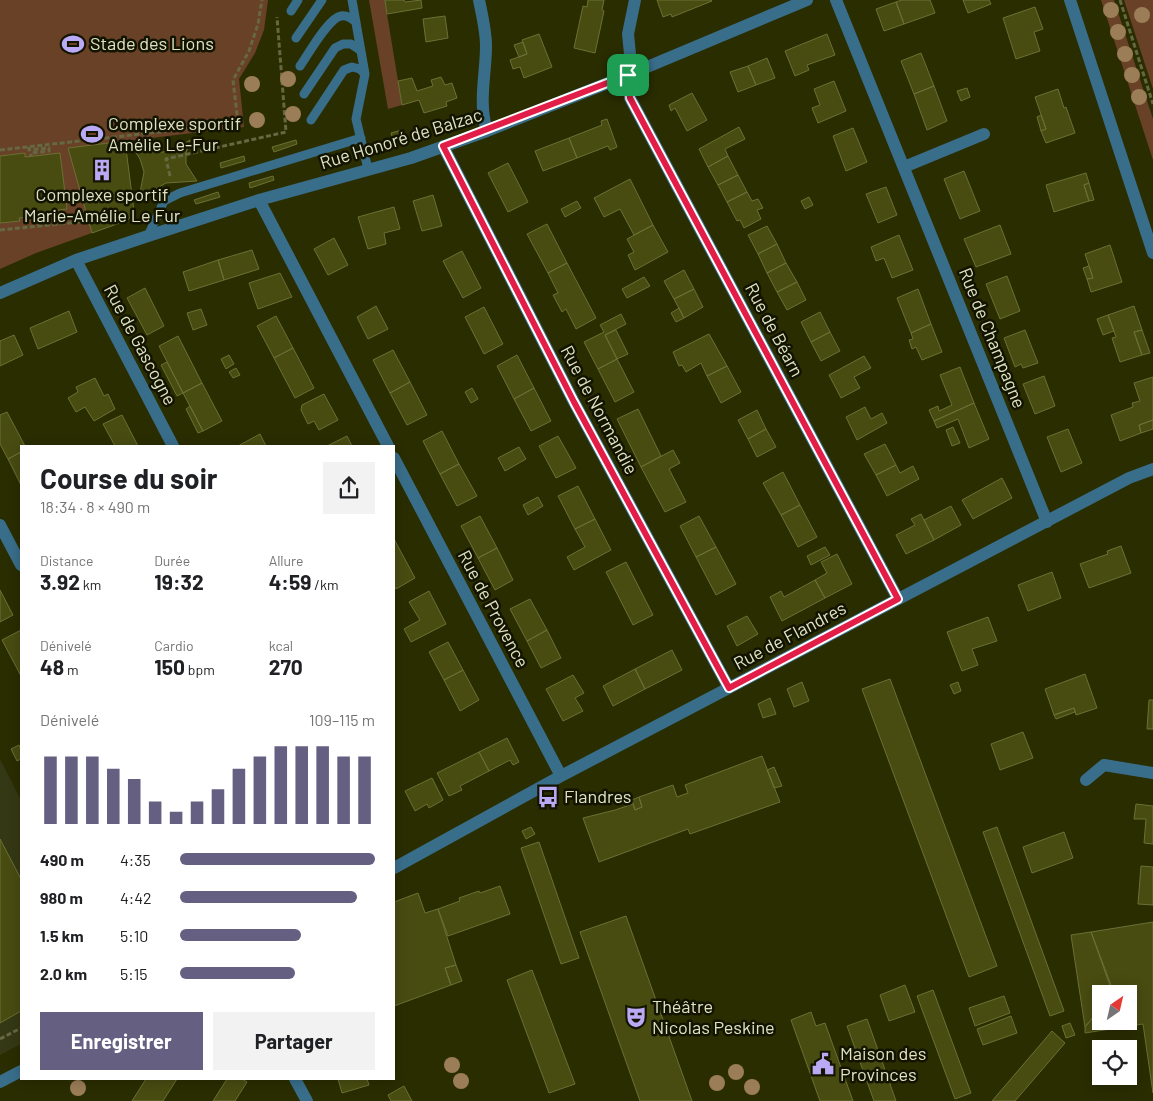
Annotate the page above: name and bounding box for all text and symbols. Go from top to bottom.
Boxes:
sports icon: Stade des Lions [60,31,86,57]
place label: Stade des Lions [90,32,214,54]
pin [607,54,649,96]
icon: arrive [614,61,642,89]
street label: Rue Honoré de Balzac [317,103,485,173]
place label: Complexe sportif Amélie Le-Fur [108,112,241,155]
sports icon: Complexe sportif Amélie Le-Fur [79,121,105,147]
building icon: Complexe sportif Marie-Amélie Le Fur [89,157,115,183]
place label: Complexe sportif Marie-Amélie Le Fur [24,183,181,226]
street label: Rue de Champagne [955,264,1031,411]
street label: Rue de Béarn [741,279,809,380]
street label: Rue de Gascogne [100,280,182,409]
street label: Rue de Normandie [557,341,643,478]
text: Course du soir [40,461,218,495]
button: share [323,462,375,514]
text: 18:34 · 8 × 490 m [40,497,150,516]
street label: Rue de Provence [454,546,534,671]
text: Distance [40,552,93,569]
text: Durée [154,552,190,569]
text: Allure [269,552,304,569]
text: 3.92 [40,569,80,594]
text: 19:32 [154,569,204,594]
text: 4:59 [269,569,311,594]
text: km [80,576,101,593]
text: /km [311,576,338,593]
street label: Rue de Flandres [729,596,850,674]
text: Dénivelé [40,637,92,654]
text: Cardio [154,637,194,654]
text: kcal [269,637,293,654]
text: 48 [40,654,64,679]
text: 150 [154,654,185,679]
text: 270 [269,654,303,679]
text: m [64,661,78,678]
text: bpm [185,661,215,678]
text: Dénivelé [40,710,99,729]
text: 109–115 m [309,710,375,729]
bus stop icon: Flandres [535,784,561,810]
place label: Flandres [564,785,632,807]
text: 490 m [40,850,84,869]
text: 4:35 [120,850,151,869]
text: 980 m [40,888,83,907]
text: 4:42 [120,888,152,907]
text: 1.5 km [40,926,84,945]
text: 5:10 [120,926,148,945]
text: 2.0 km [40,964,87,983]
text: 5:15 [120,964,147,983]
north arrow [1092,985,1138,1030]
map controls [1092,985,1137,1085]
place label: Théâtre Nicolas Peskine [652,995,775,1038]
theatre icon: Théâtre Nicolas Peskine [623,1004,649,1030]
button: Enregistrer [40,1012,203,1070]
button: Partager [213,1012,375,1070]
button: locate [1092,1040,1137,1085]
place label: Maison des Provinces [840,1042,926,1085]
public building icon: Maison des Provinces [810,1051,836,1077]

